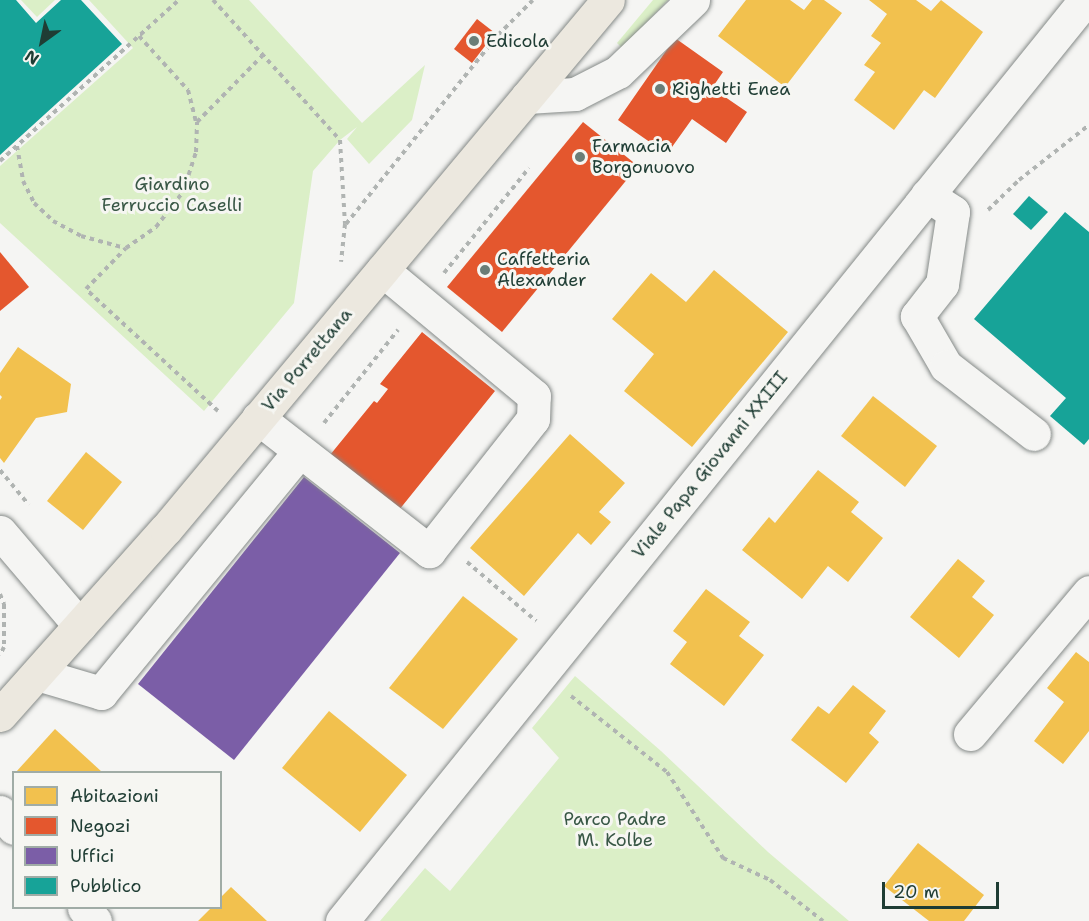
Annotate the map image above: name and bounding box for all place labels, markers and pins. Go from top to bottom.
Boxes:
place label: Edicola [486,30,549,52]
marker: Edicola [467,34,481,48]
place label: Righetti Enea [672,78,790,100]
marker: Righetti Enea [653,82,667,96]
place label: Farmacia Borgonuovo [592,136,695,178]
marker: Farmacia Borgonuovo [573,150,587,164]
place label: Caffetteria Alexander [497,249,590,292]
marker: Caffetteria Alexander [478,263,492,277]

